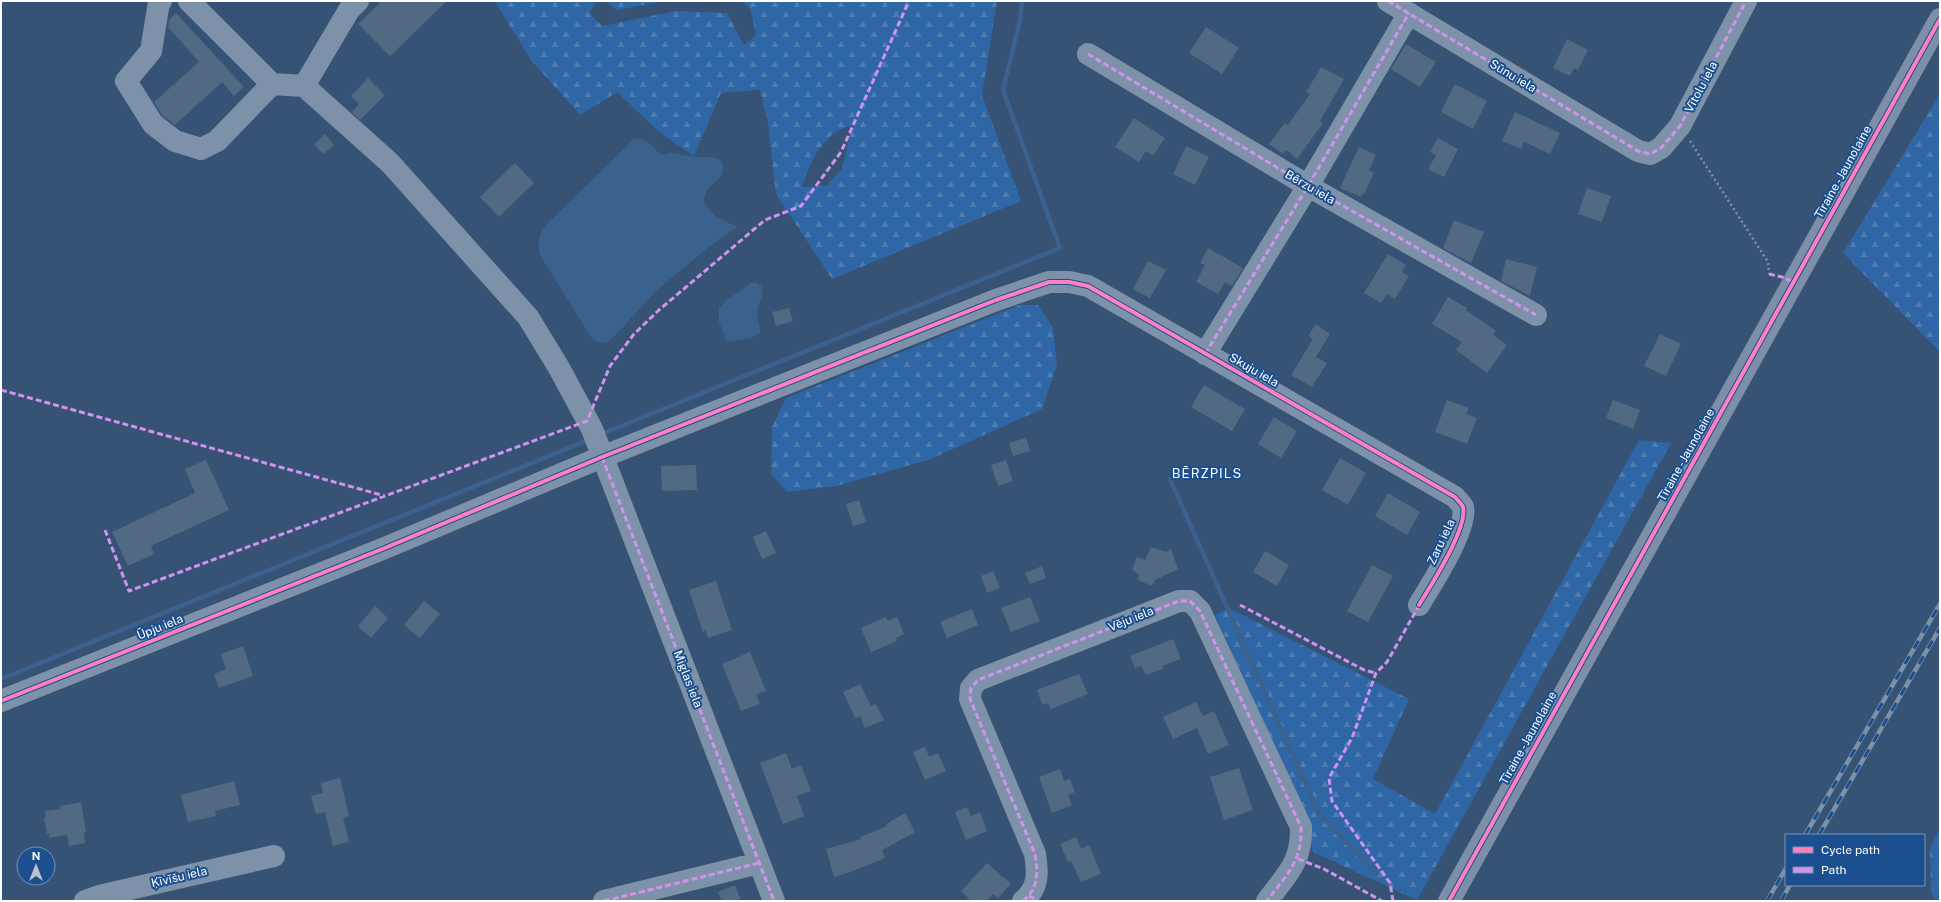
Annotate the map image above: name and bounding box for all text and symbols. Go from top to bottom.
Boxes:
street label: Sūnu iela [1487,57,1539,95]
street label: Vītolu iela [1682,59,1720,115]
street label: Tīraine - Jaunolaine [1812,123,1874,221]
street label: Bērzu iela [1283,167,1337,207]
street label: Skuju iela [1227,350,1281,390]
street label: Tīraine - Jaunolaine [1655,406,1717,504]
district label: BĒRZPILS [1172,466,1242,481]
street label: Zaru iela [1424,517,1458,567]
street label: Vēju iela [1106,604,1156,634]
street label: Ūpju iela [135,611,185,643]
street label: Miglas iela [671,648,705,710]
street label: Tīraine - Jaunolaine [1497,689,1559,787]
legend [1785,834,1925,886]
text: Cycle path [1821,843,1880,857]
north arrow [16,846,56,886]
text: N [32,850,40,862]
text: Path [1821,863,1847,877]
street label: Ķīvīšu iela [150,864,208,890]

